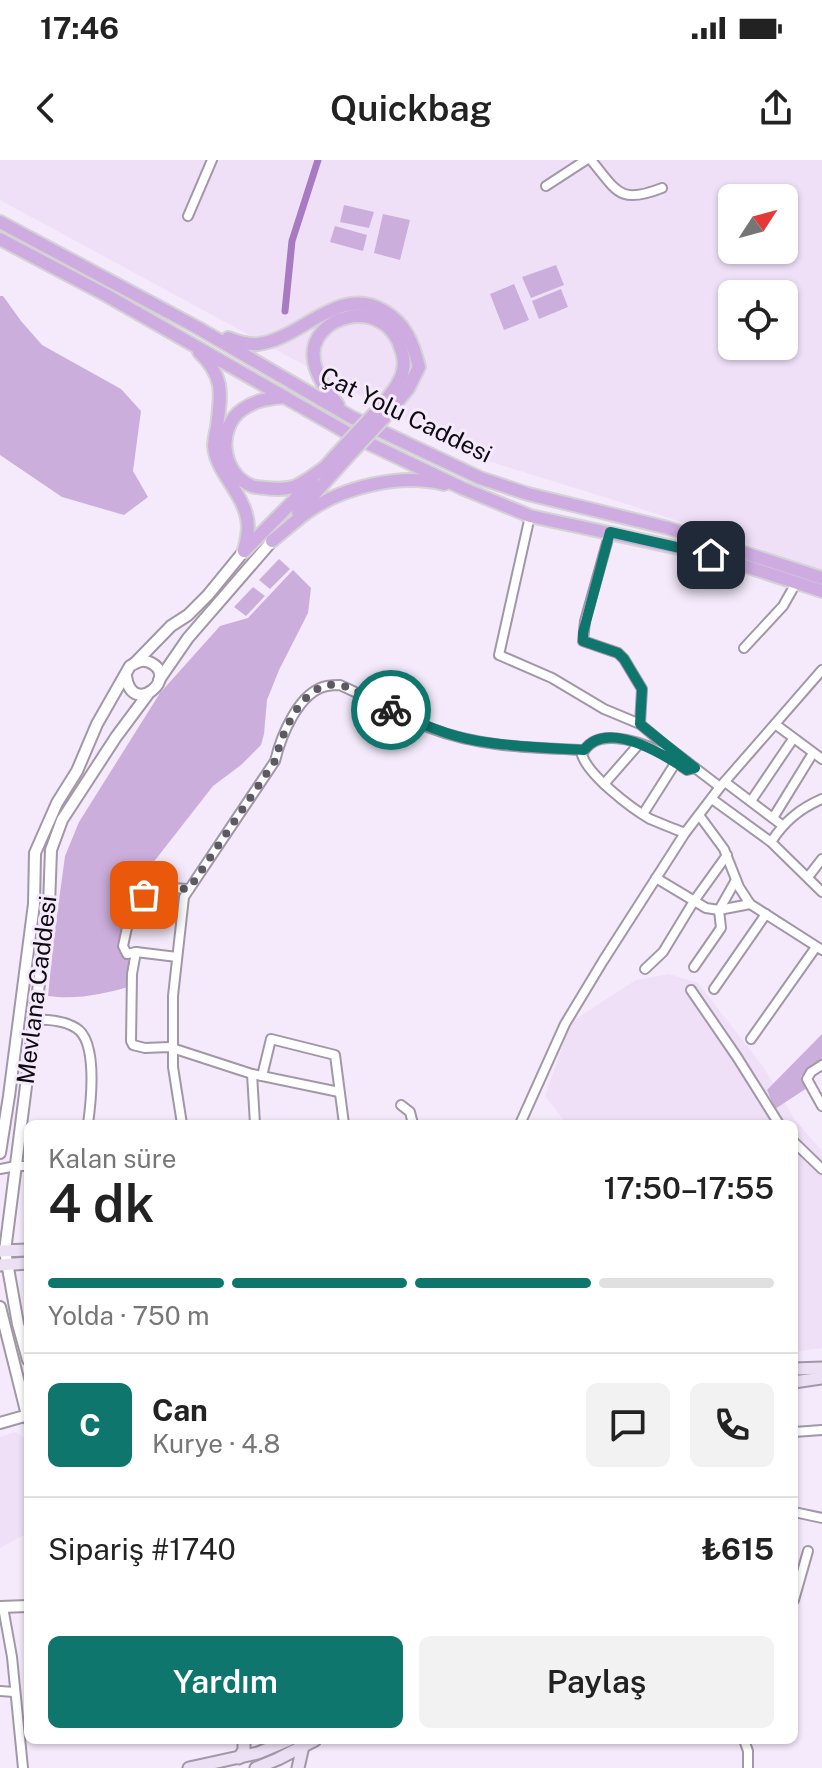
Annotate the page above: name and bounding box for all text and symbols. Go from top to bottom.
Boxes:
text: 17:46 [40,10,119,46]
icon: back [24,86,68,130]
icon: share [754,86,798,130]
text: Quickbag [330,87,492,129]
north arrow [718,184,798,264]
map controls [718,184,798,360]
button: locate [718,280,798,360]
street label: Çat Yolu Caddesi [316,360,497,468]
pin [677,521,745,589]
icon: home [689,533,733,577]
courier [351,670,431,750]
icon: bike [369,688,413,732]
pin [110,861,178,929]
icon: bag [122,873,166,917]
street label: Mevlana Caddesi [11,894,61,1086]
text: Kalan süre [48,1143,176,1174]
text: 17:50–17:55 [604,1170,774,1206]
text: 4 dk [48,1173,154,1234]
text: Yolda · 750 m [48,1300,209,1331]
button: chat [586,1383,670,1467]
button: phone [690,1383,774,1467]
text: Can [152,1392,208,1428]
text: C [79,1407,101,1443]
text: Kurye · 4.8 [152,1428,280,1459]
text: Sipariş #1740 [48,1531,236,1567]
text: ₺615 [701,1531,774,1567]
button: Yardım [48,1636,403,1728]
button: Paylaş [419,1636,774,1728]

